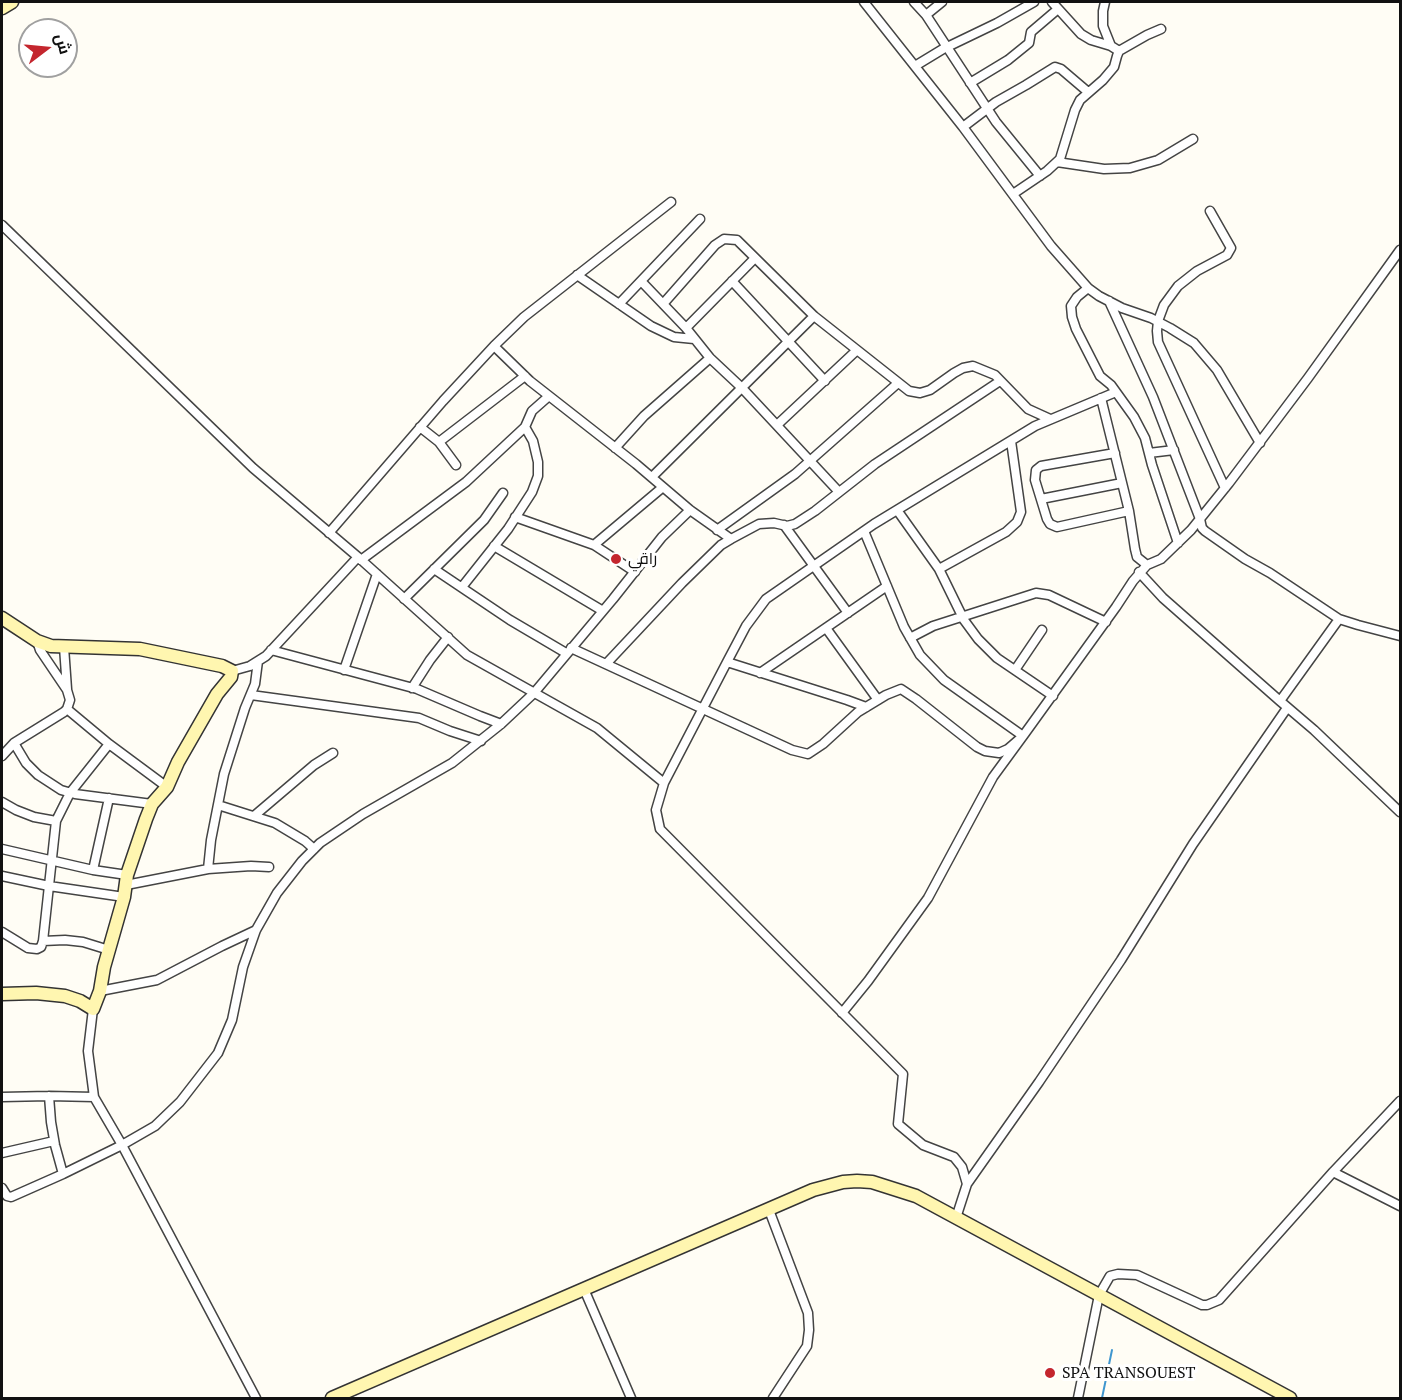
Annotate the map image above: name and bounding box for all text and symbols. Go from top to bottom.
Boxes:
north arrow [18,18,78,78]
text: ش [50,31,77,56]
place label: راقي [628,549,657,569]
marker: راقي [609,552,623,566]
place label: SPA TRANSOUEST [1062,1363,1195,1383]
marker: SPA TRANSOUEST [1043,1366,1057,1380]

